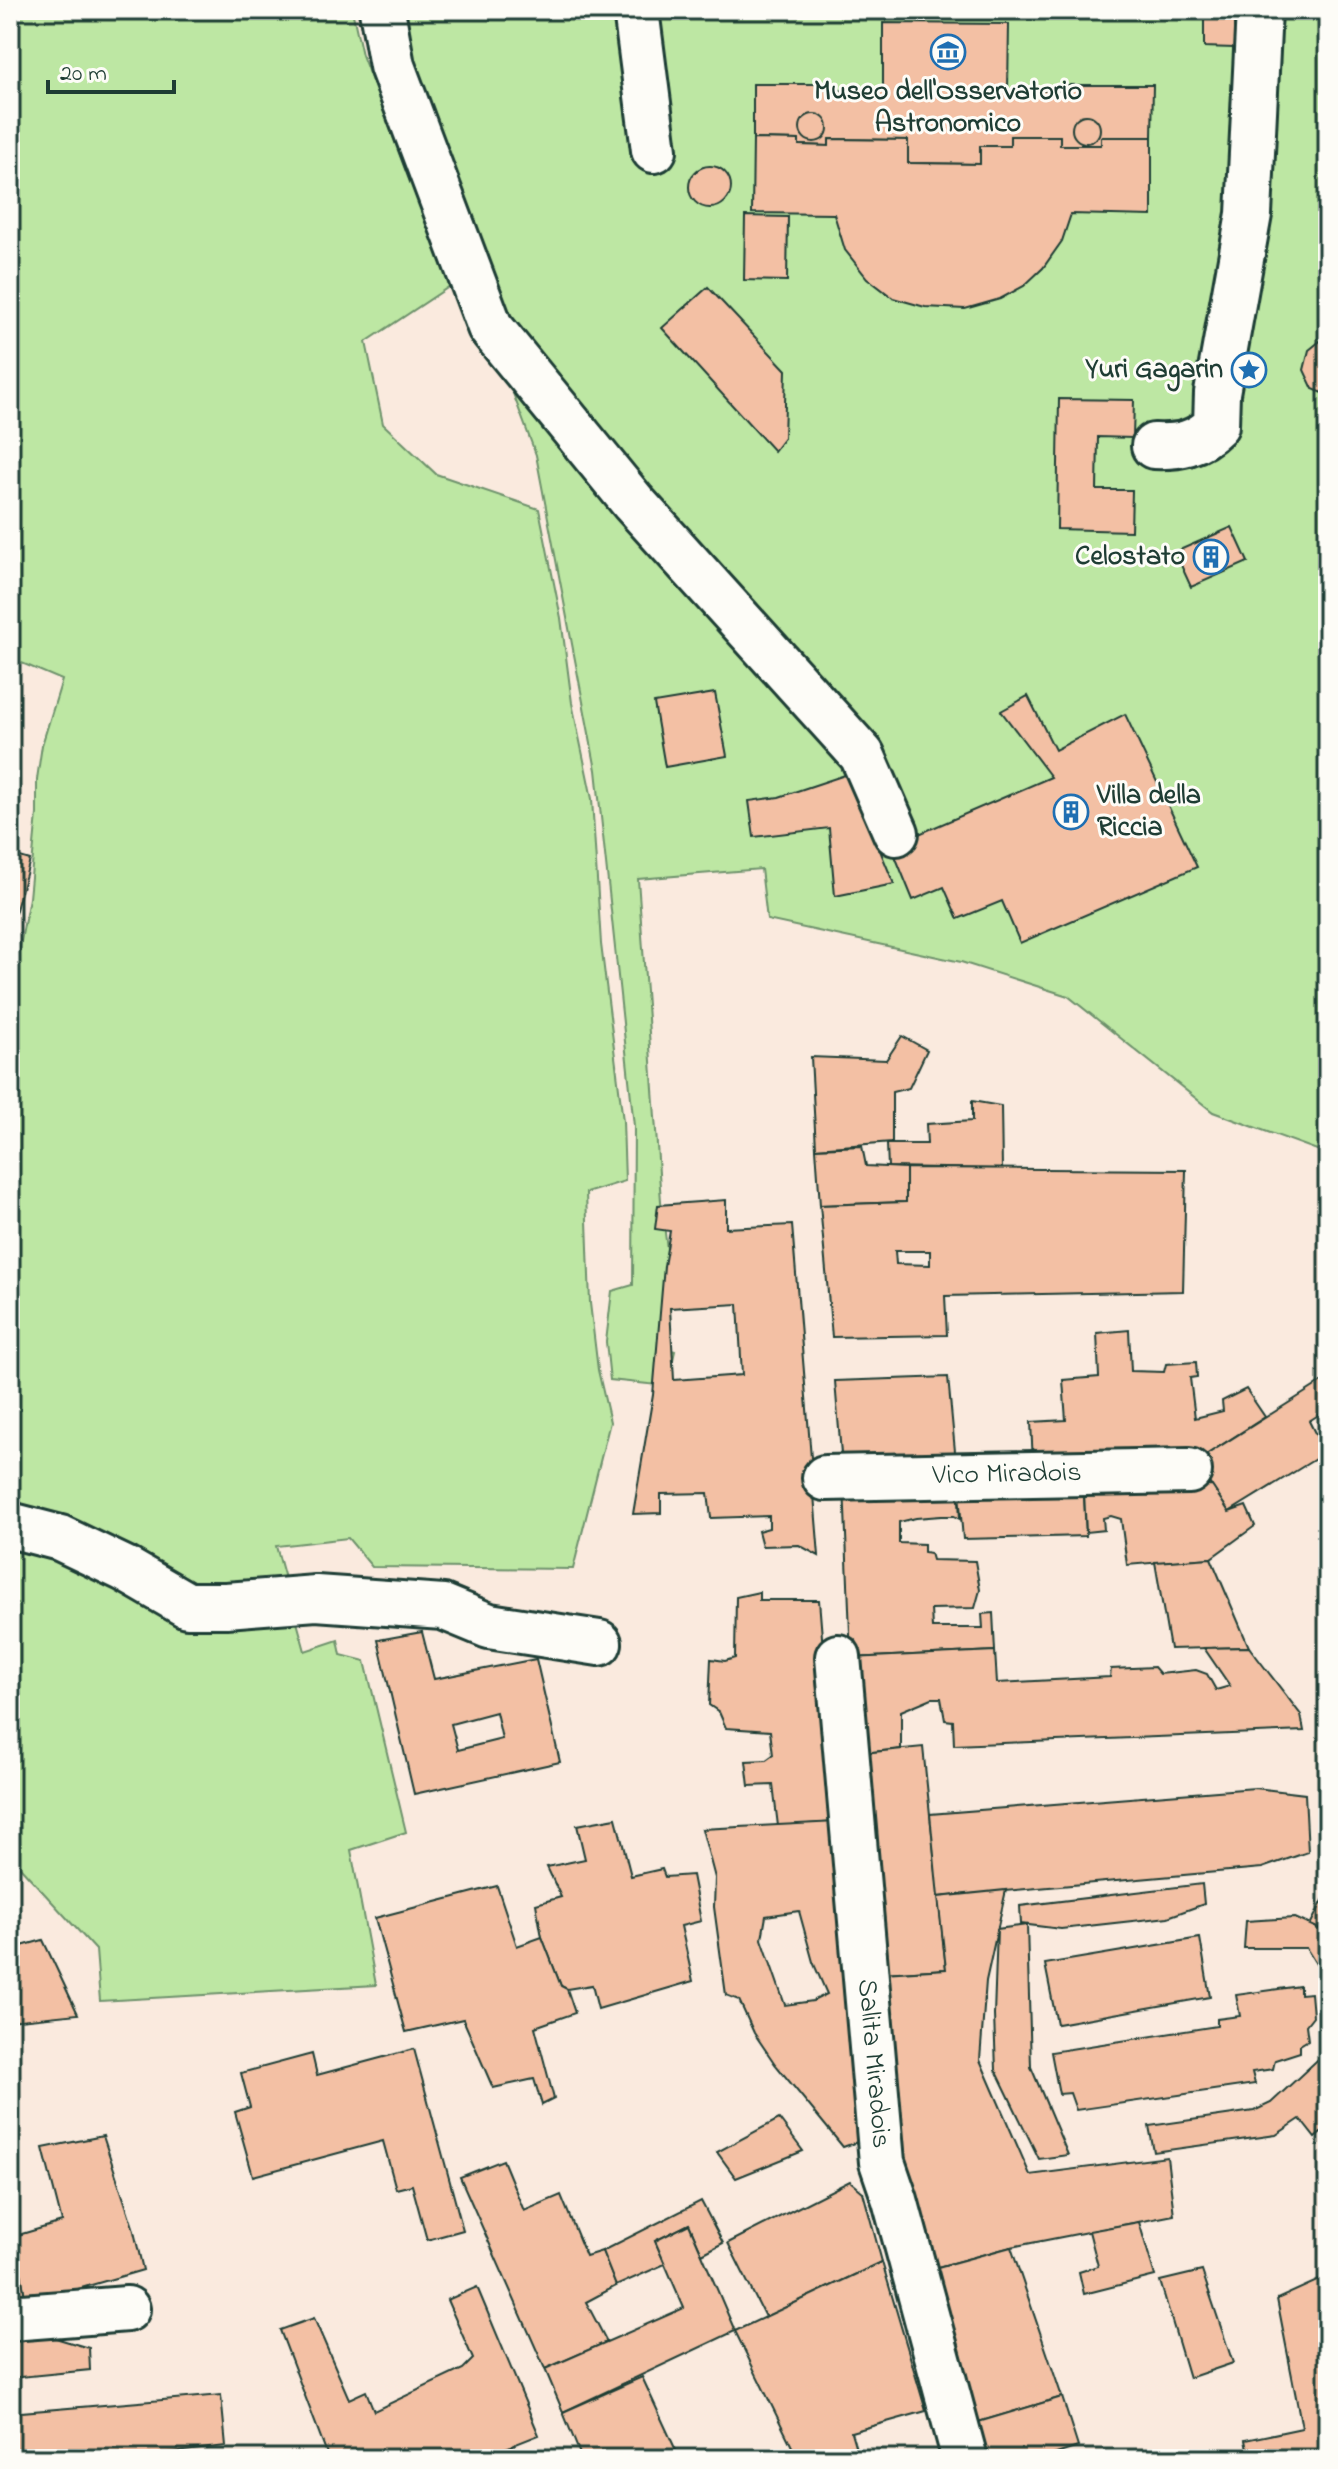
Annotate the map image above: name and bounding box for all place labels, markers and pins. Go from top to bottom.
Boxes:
museum icon: Museo dell'Osservatorio Astronomico [929,33,967,71]
place label: Museo dell'Osservatorio Astronomico [814,72,1082,145]
place label: Yuri Gagarin [1085,350,1223,392]
place icon: Yuri Gagarin [1230,351,1268,389]
place label: Celostato [1075,537,1185,578]
building icon: Celostato [1192,538,1230,576]
place label: Villa della Riccia [1096,776,1201,849]
building icon: Villa della Riccia [1052,793,1090,831]

